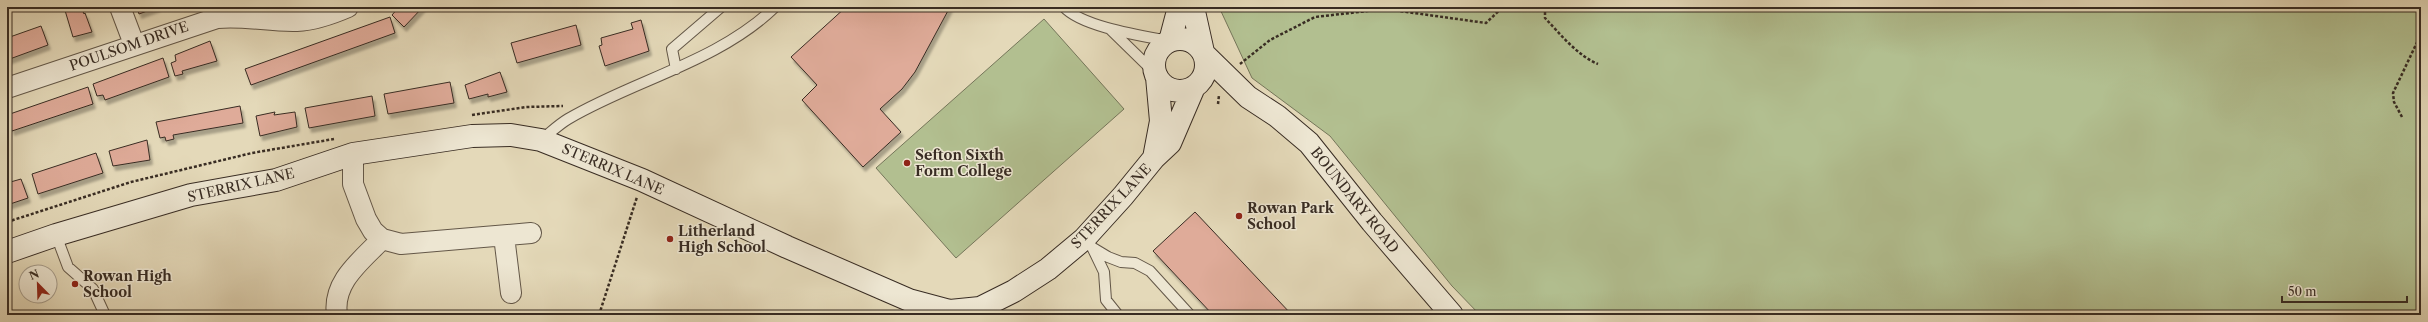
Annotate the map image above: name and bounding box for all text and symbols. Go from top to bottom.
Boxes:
street label: POULSOM DRIVE [67,17,191,75]
street label: STERRIX LANE [559,139,667,199]
street label: BOUNDARY ROAD [1307,144,1403,256]
place label: Sefton Sixth Form College [915,146,1012,180]
marker: Sefton Sixth Form College [902,158,912,168]
street label: STERRIX LANE [1067,160,1155,252]
street label: STERRIX LANE [186,164,296,206]
place label: Rowan Park School [1247,199,1335,233]
marker: Rowan Park School [1234,211,1244,221]
place label: Litherland High School [678,222,766,256]
marker: Litherland High School [665,234,675,244]
north arrow [18,264,58,304]
text: N [27,266,42,283]
place label: Rowan High School [83,267,172,301]
scale bar [2282,278,2407,304]
marker: Rowan High School [70,279,80,289]
text: 50 m [2288,284,2317,299]

